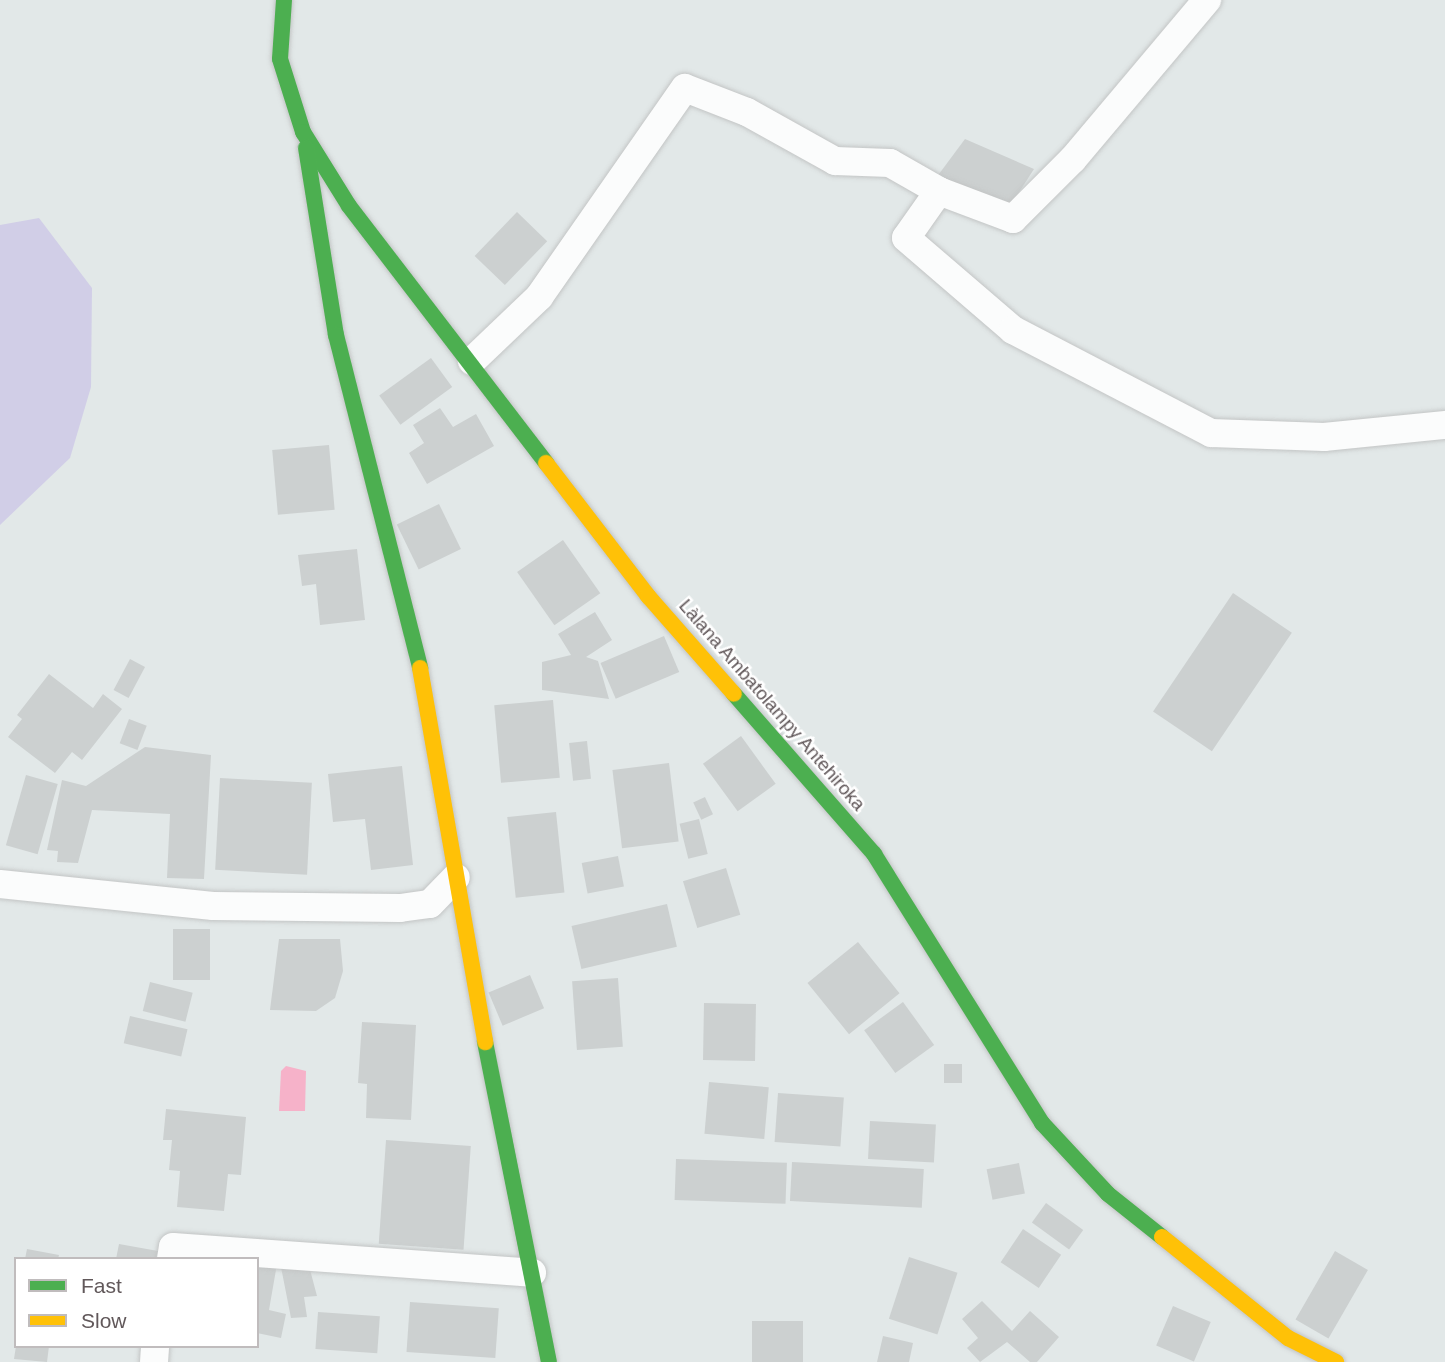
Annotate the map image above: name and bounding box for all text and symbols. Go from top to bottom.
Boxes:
street label: Làlana Ambatolampy Antehiroka [673,594,871,816]
legend [14,1257,259,1348]
text: Fast [81,1274,122,1297]
text: Slow [81,1309,127,1332]

